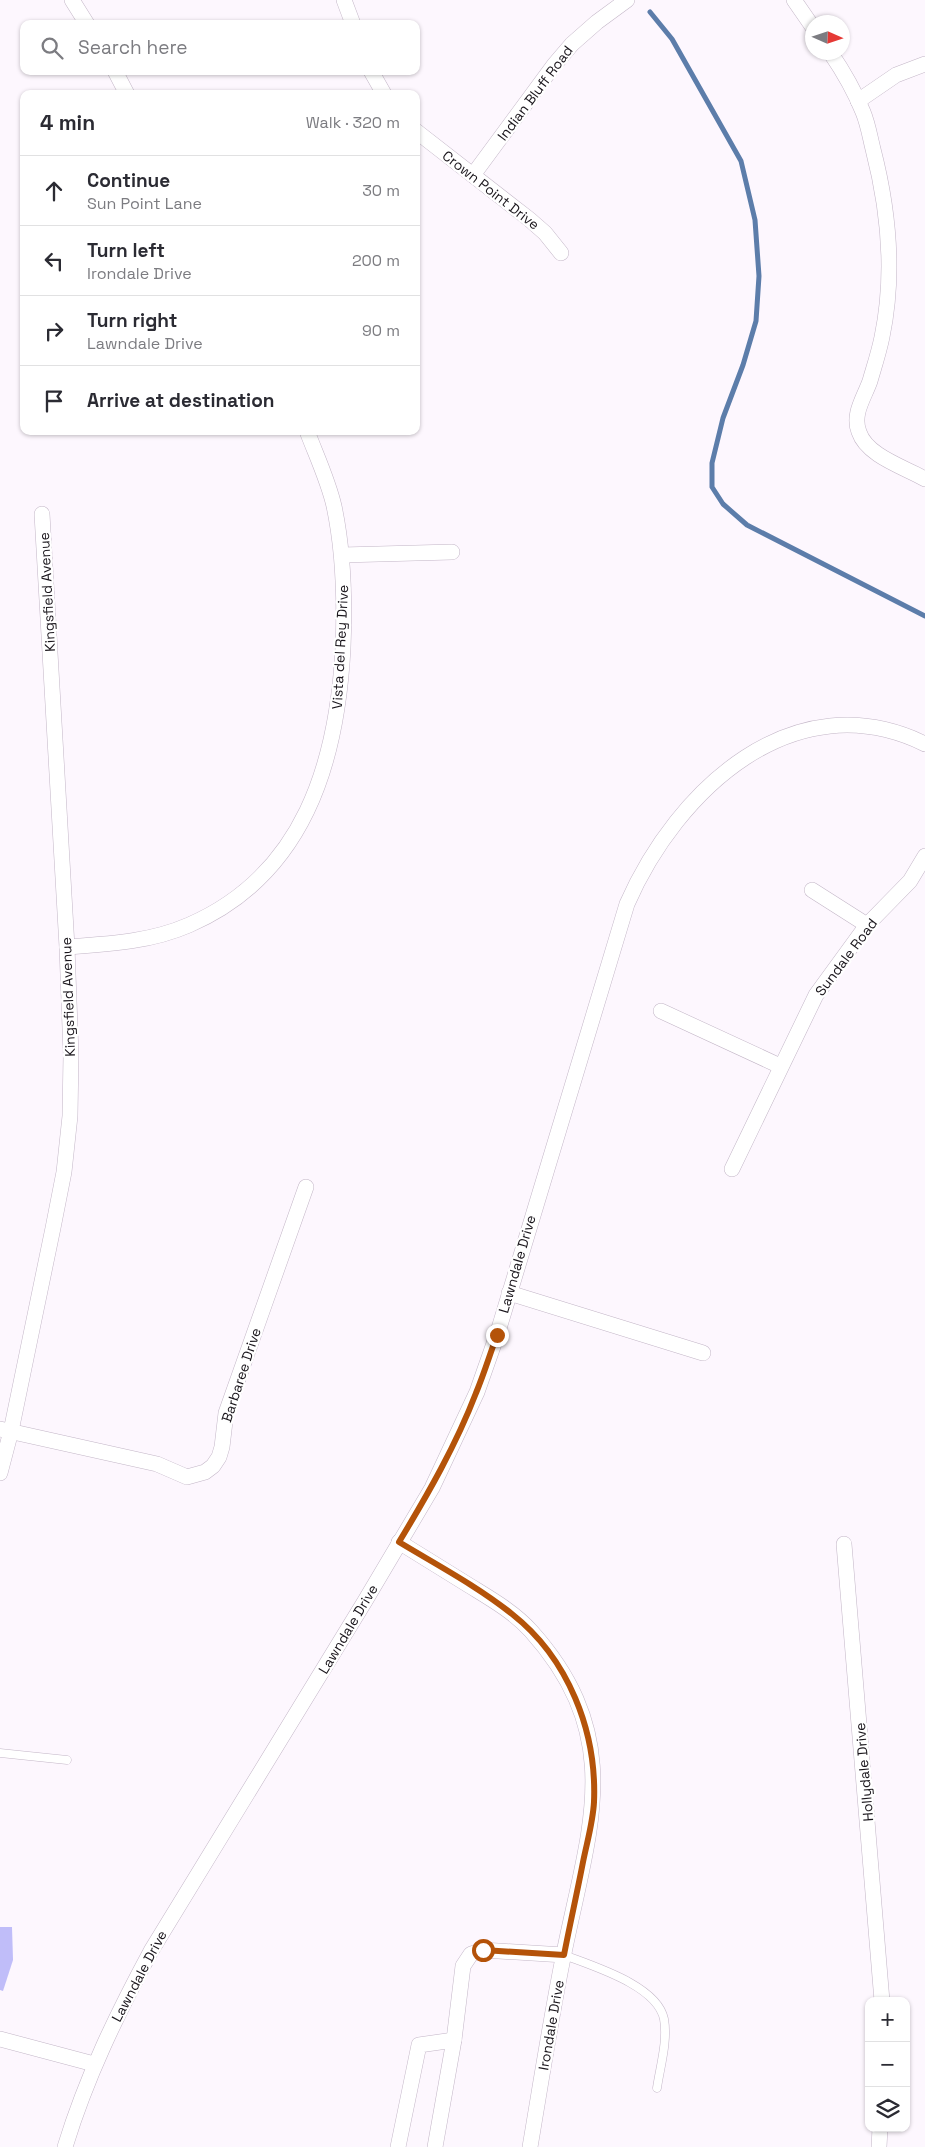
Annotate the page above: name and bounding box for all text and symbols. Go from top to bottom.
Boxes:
north arrow [805,15,850,60]
search box [20,20,420,75]
icon: search [38,34,66,62]
text: Search here [78,35,188,60]
street label: Indian Bluff Road [493,42,577,144]
text: 4 min [40,109,95,136]
text: Walk · 320 m [306,112,400,133]
street label: Crown Point Drive [439,147,543,233]
text: Continue [87,168,170,193]
icon: ahead [40,177,68,205]
text: 30 m [362,180,400,201]
text: Sun Point Lane [87,193,202,214]
text: Turn left [87,238,165,263]
icon: left [40,247,68,275]
text: 200 m [352,250,400,271]
text: Irondale Drive [87,263,192,284]
text: Turn right [87,308,177,333]
icon: right [40,317,68,345]
text: 90 m [362,320,400,341]
text: Lawndale Drive [87,333,203,354]
icon: arrive [40,387,68,415]
text: Arrive at destination [87,388,275,413]
street label: Kingsfield Avenue [35,532,59,652]
street label: Vista del Rey Drive [328,584,352,710]
street label: Sundale Road [811,915,881,999]
street label: Kingsfield Avenue [57,937,79,1057]
street label: Lawndale Drive [494,1213,540,1315]
route end [486,1324,509,1347]
street label: Barbaree Drive [217,1325,265,1425]
street label: Lawndale Drive [314,1581,382,1677]
street label: Hollydale Drive [851,1722,877,1822]
street label: Lawndale Drive [107,1927,171,2025]
route start [472,1939,495,1962]
street label: Irondale Drive [534,1978,568,2072]
map controls [865,1997,910,2132]
button: + [865,1997,910,2042]
button: − [865,2042,910,2087]
button: layers [865,2087,910,2132]

